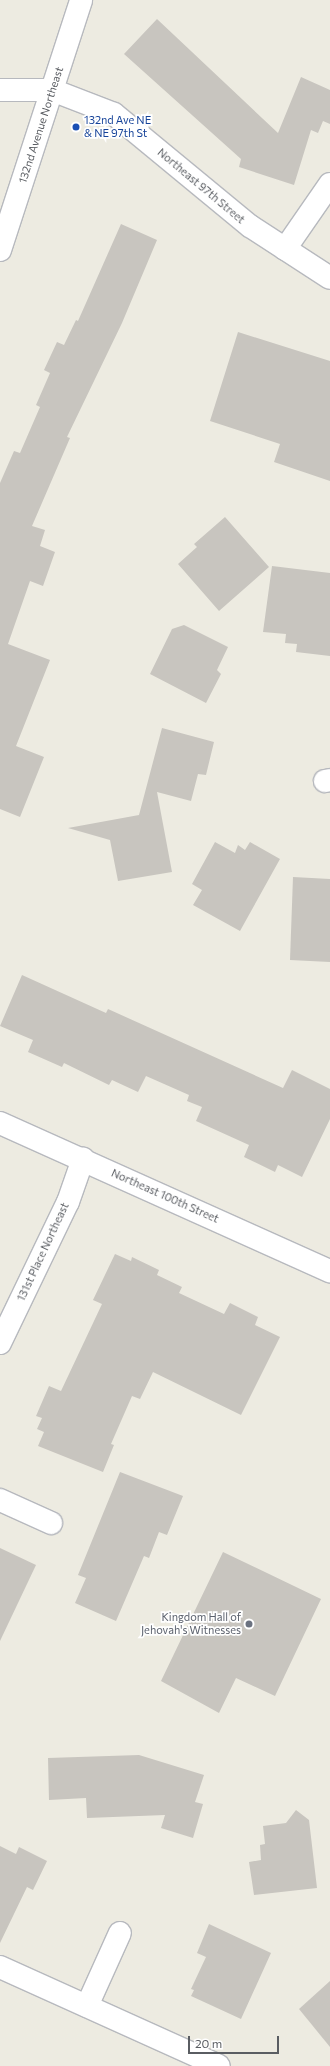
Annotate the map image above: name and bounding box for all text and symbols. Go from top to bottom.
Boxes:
street label: 132nd Avenue Northeast [16,65,66,185]
place label: 132nd Ave NE & NE 97th St [84,114,151,140]
marker: 132nd Ave NE & NE 97th St [71,122,81,132]
street label: Northeast 97th Street [155,146,247,226]
street label: Northeast 100th Street [109,1166,221,1226]
street label: 131st Place Northeast [14,1201,72,1303]
place label: Kingdom Hall of Jehovah's Witnesses [141,1611,241,1637]
marker: Kingdom Hall of Jehovah's Witnesses [244,1619,254,1629]
scale bar [190,2028,281,2054]
text: 20 m [195,2036,222,2050]

